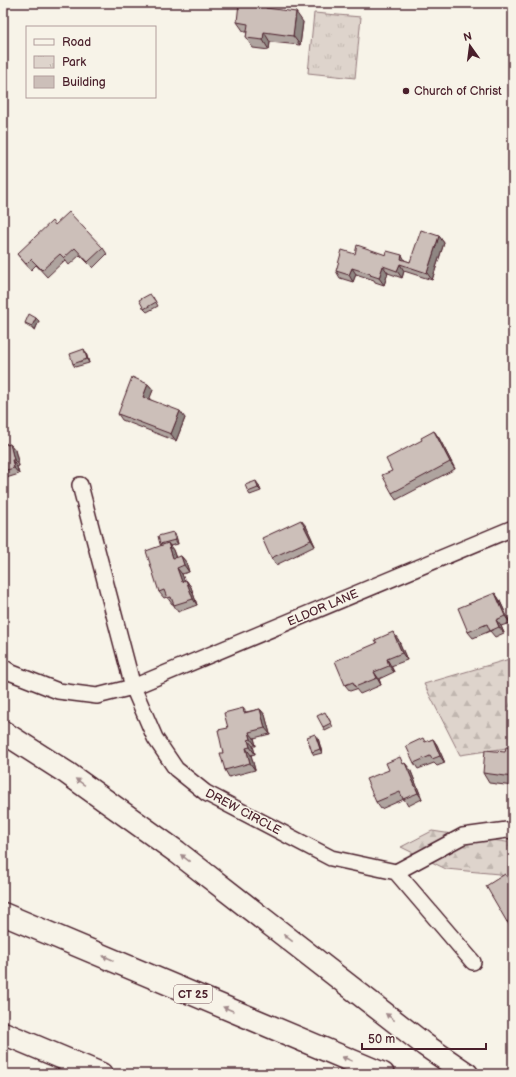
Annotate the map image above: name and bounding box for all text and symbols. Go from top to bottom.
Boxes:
legend [26,26,156,98]
north arrow [450,26,490,66]
text: N [462,29,473,44]
text: Road [62,35,91,50]
text: Park [62,55,86,70]
text: Building [62,75,106,90]
place label: Church of Christ [414,84,502,99]
marker: Church of Christ [401,86,411,96]
street label: ELDOR LANE [285,586,361,630]
one-way arrow [74,778,85,786]
street label: DREW CIRCLE [203,786,283,838]
one-way arrow [179,854,190,863]
one-way arrow [282,934,293,942]
one-way arrow [101,955,113,961]
road number: CT 25 [174,985,212,1003]
one-way arrow [221,1005,233,1011]
one-way arrow [385,1013,396,1022]
scale bar [362,1025,486,1051]
text: 50 m [368,1032,395,1047]
one-way arrow [342,1056,353,1062]

